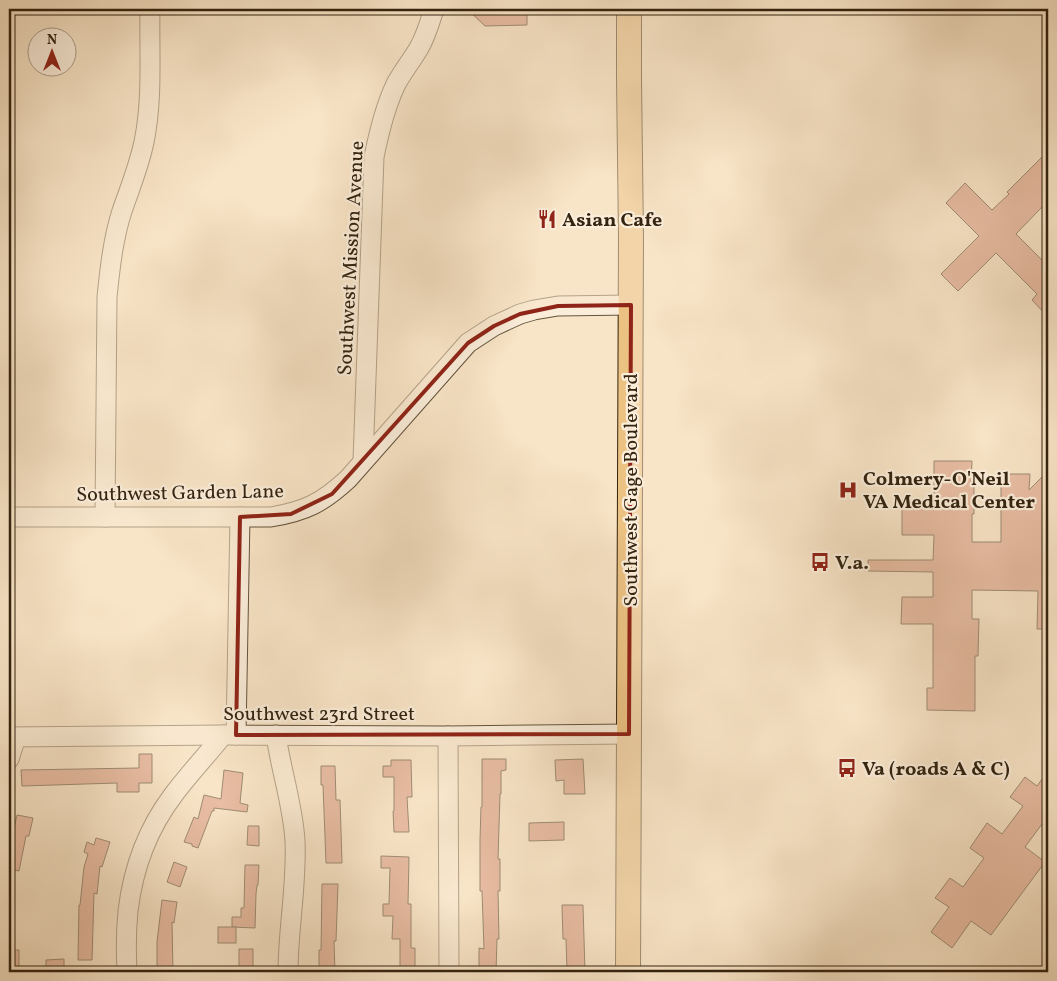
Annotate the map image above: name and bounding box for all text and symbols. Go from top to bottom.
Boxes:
north arrow [28,28,78,78]
text: N [47,31,57,50]
street label: Southwest Mission Avenue [332,140,372,376]
place label: Asian Cafe [562,207,662,235]
restaurant icon: Asian Cafe [536,208,558,230]
street label: Southwest Gage Boulevard [618,373,646,607]
place label: Colmery-O'Neil VA Medical Center [863,466,1035,517]
street label: Southwest Garden Lane [76,478,284,510]
hospital icon: Colmery-O'Neil VA Medical Center [837,479,859,501]
place label: V.a. [835,550,869,578]
bus stop icon: V.a. [809,551,831,573]
street label: Southwest 23rd Street [223,701,415,729]
place label: Va (roads A & C) [862,756,1010,784]
bus stop icon: Va (roads A & C) [836,757,858,779]

